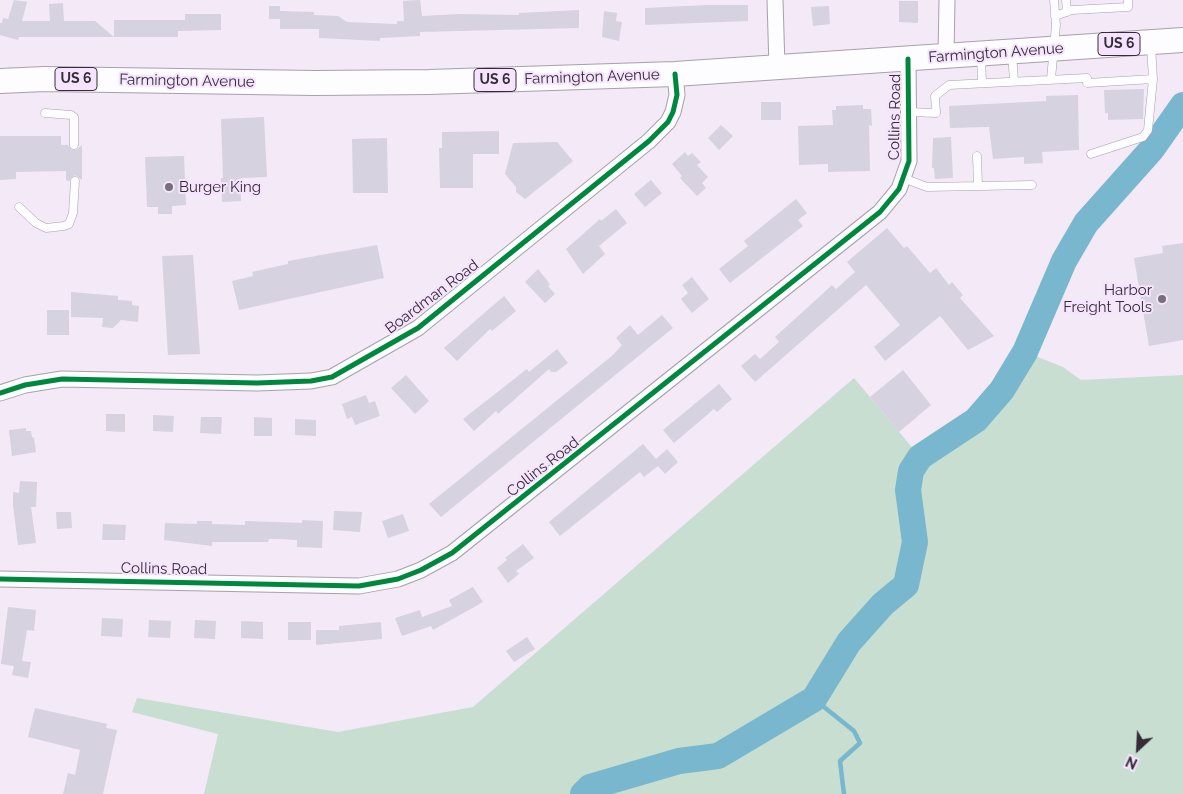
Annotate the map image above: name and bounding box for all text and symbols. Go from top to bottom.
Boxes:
road number: US 6 [1098,33,1140,56]
street label: Farmington Avenue [928,39,1064,67]
street label: Farmington Avenue [524,66,660,88]
road number: US 6 [55,68,97,90]
road number: US 6 [474,68,516,92]
street label: Farmington Avenue [119,71,255,91]
street label: Collins Road [885,74,905,160]
place label: Burger King [179,178,261,196]
marker: Burger King [163,181,175,193]
street label: Boardman Road [382,256,482,338]
place label: Harbor Freight Tools [1063,281,1152,316]
marker: Harbor Freight Tools [1156,293,1168,305]
street label: Collins Road [503,433,583,501]
street label: Collins Road [121,559,207,579]
north arrow [1113,724,1163,774]
text: N [1123,753,1140,772]

